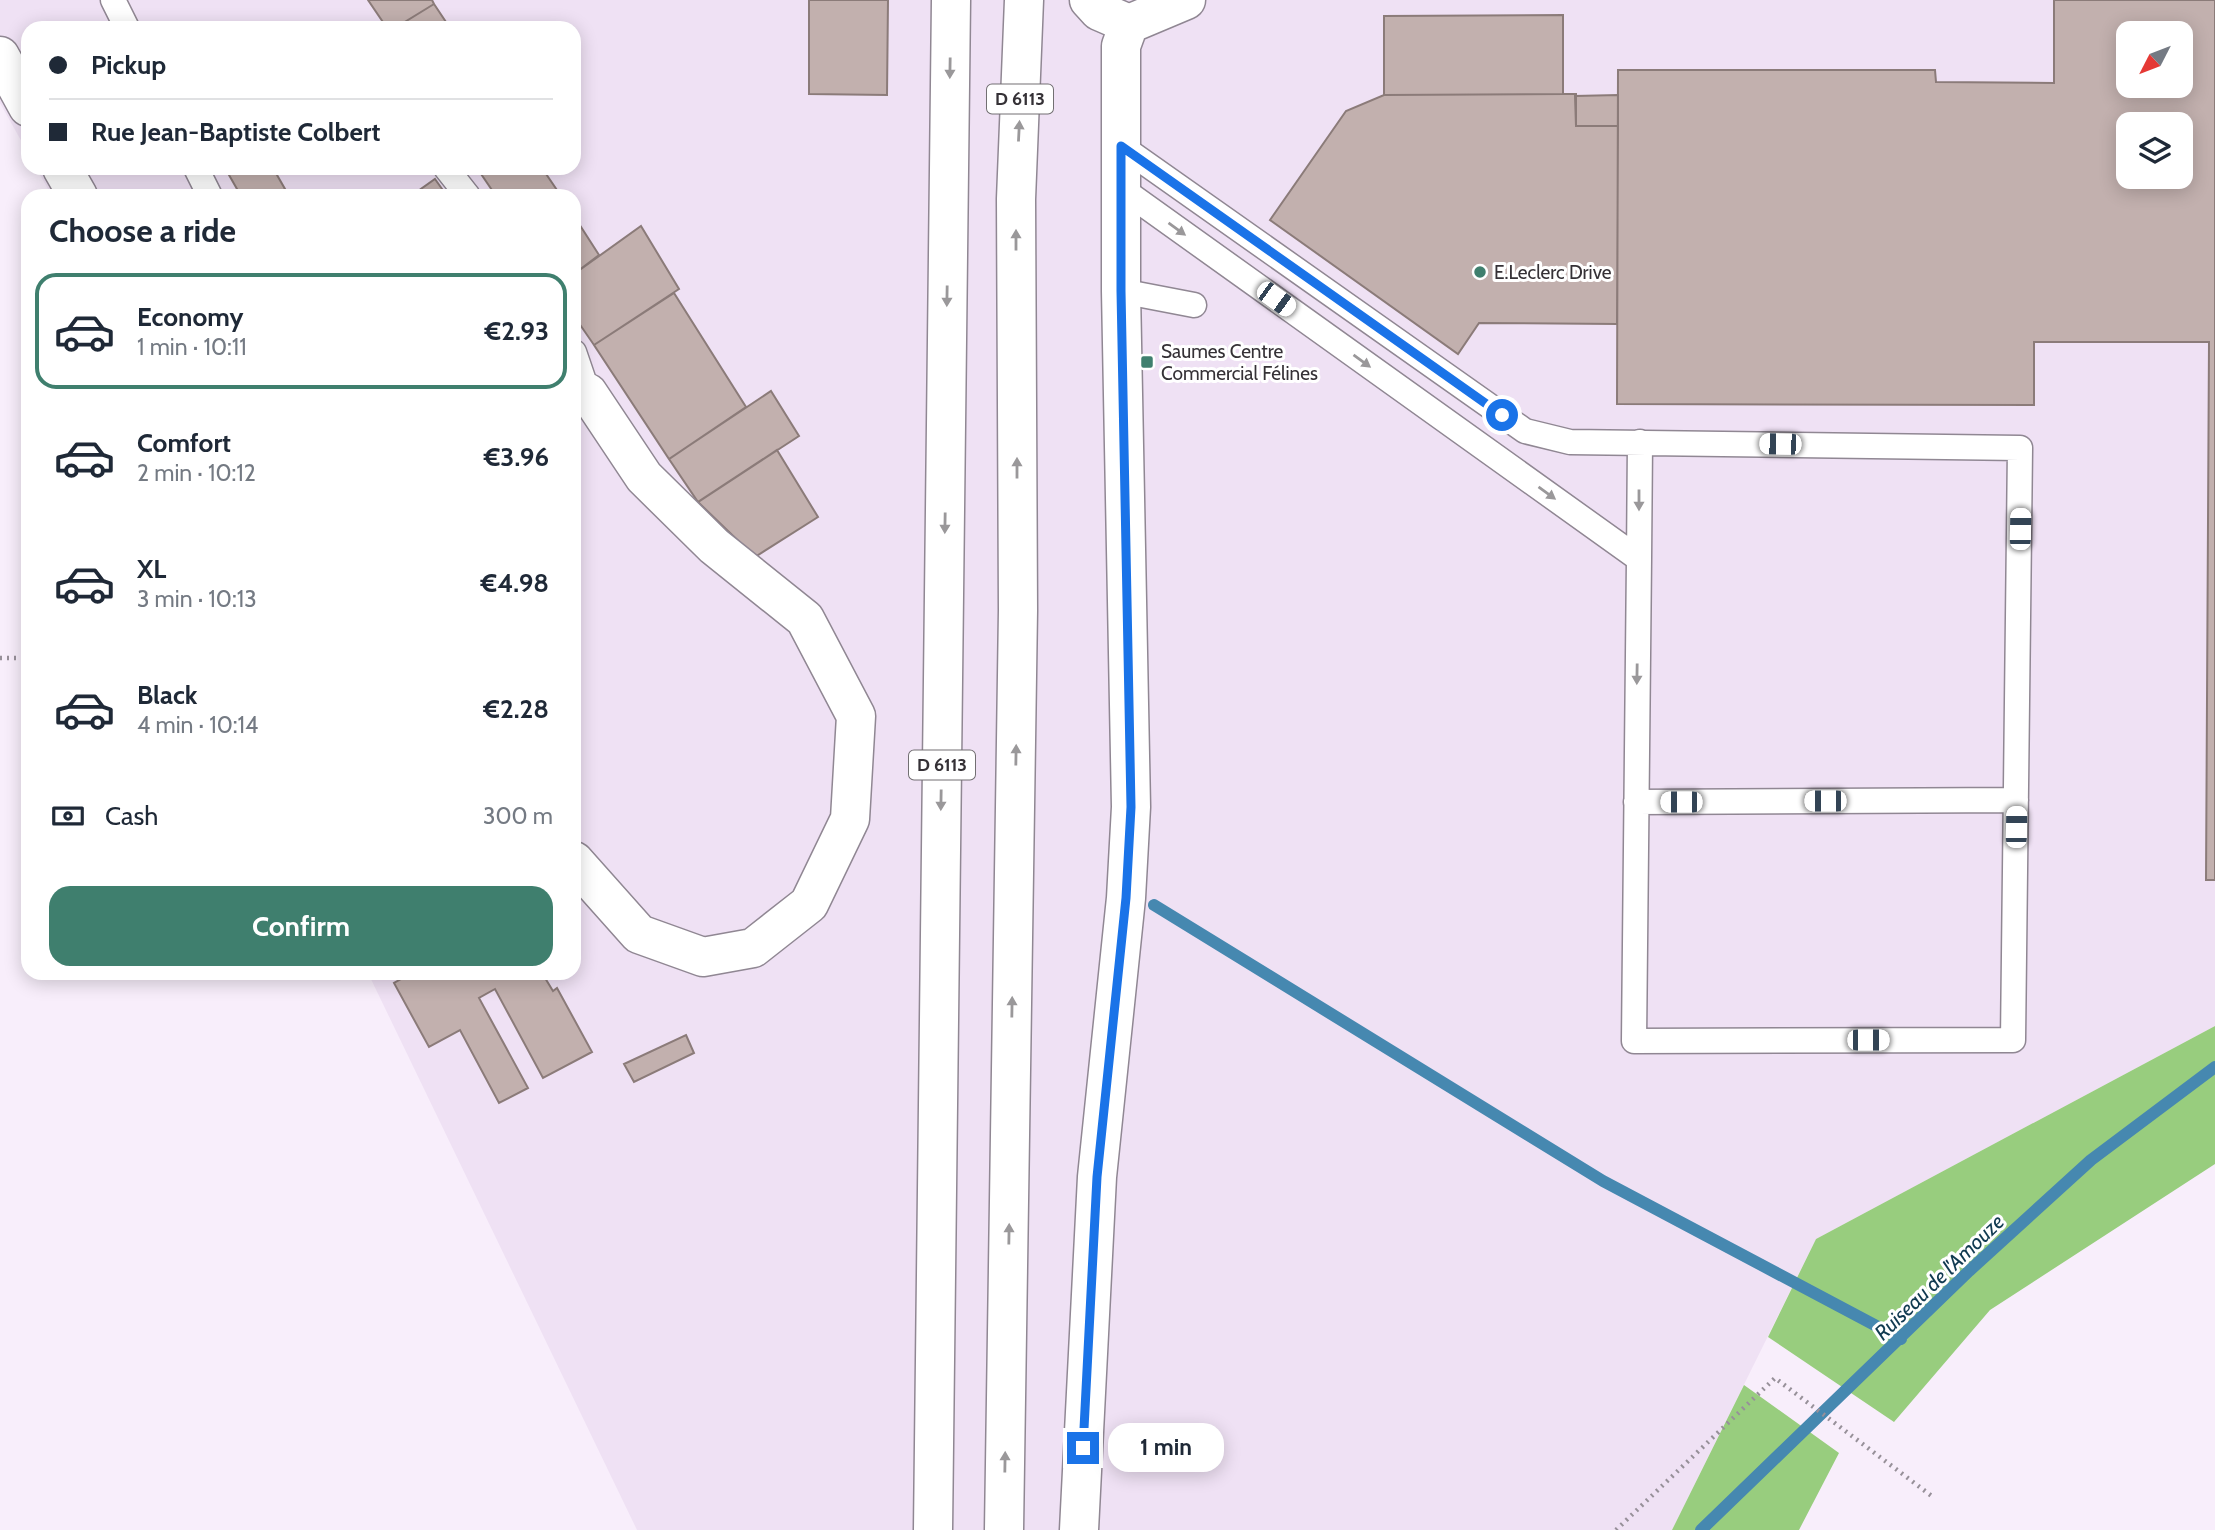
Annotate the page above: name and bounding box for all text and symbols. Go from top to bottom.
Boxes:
north arrow [2116,21,2193,98]
map controls [2116,21,2193,189]
text: Pickup [91,49,166,81]
one-way arrow [944,57,956,79]
road number: D 6113 [987,84,1053,114]
button: layers [2116,112,2193,189]
text: Rue Jean-Baptiste Colbert [91,116,380,148]
one-way arrow [1013,119,1024,141]
text: Choose a ride [49,211,236,250]
one-way arrow [1168,221,1186,235]
one-way arrow [1010,229,1022,251]
place label: E.Leclerc Drive [1494,261,1612,284]
marker: E.Leclerc Drive [1472,264,1488,280]
car [1253,278,1300,320]
one-way arrow [941,285,953,307]
icon: car [53,300,116,363]
text: Economy [137,301,243,333]
text: €2.93 [485,315,549,347]
text: 1 min · 10:11 [137,333,247,361]
place label: Saumes Centre Commercial Félines [1161,340,1318,385]
marker: Saumes Centre Commercial Félines [1139,354,1155,370]
one-way arrow [1353,354,1371,368]
route start [1486,399,1518,431]
icon: car [53,426,116,489]
text: Comfort [137,427,231,459]
car [1759,433,1802,455]
text: €3.96 [484,441,549,473]
one-way arrow [1011,457,1023,479]
text: 2 min · 10:12 [137,459,256,487]
one-way arrow [1538,486,1556,500]
one-way arrow [1633,490,1645,512]
car [2010,508,2031,550]
one-way arrow [939,512,950,534]
icon: car [53,552,116,615]
text: XL [137,553,166,585]
text: €4.98 [480,567,549,599]
text: 3 min · 10:13 [137,585,257,613]
one-way arrow [1631,663,1643,685]
icon: car [53,678,116,741]
text: Black [137,679,197,711]
text: €2.28 [483,693,549,725]
text: 4 min · 10:14 [137,711,258,739]
one-way arrow [1010,744,1022,766]
road number: D 6113 [909,750,975,780]
one-way arrow [936,789,947,811]
car [1805,791,1847,812]
car [1661,792,1703,813]
icon: cash [49,797,87,835]
text: Cash [105,800,158,832]
text: 300 m [483,802,553,830]
car [2006,806,2027,848]
button: Confirm [49,886,553,966]
one-way arrow [1006,996,1018,1018]
car [1848,1030,1890,1051]
water label: Ruiseau de l'Amouze [1869,1209,2009,1345]
one-way arrow [1003,1223,1015,1245]
callout: 1 min [1108,1424,1223,1472]
route end [1067,1432,1099,1464]
text: 1 min [1140,1433,1192,1461]
one-way arrow [999,1451,1011,1473]

